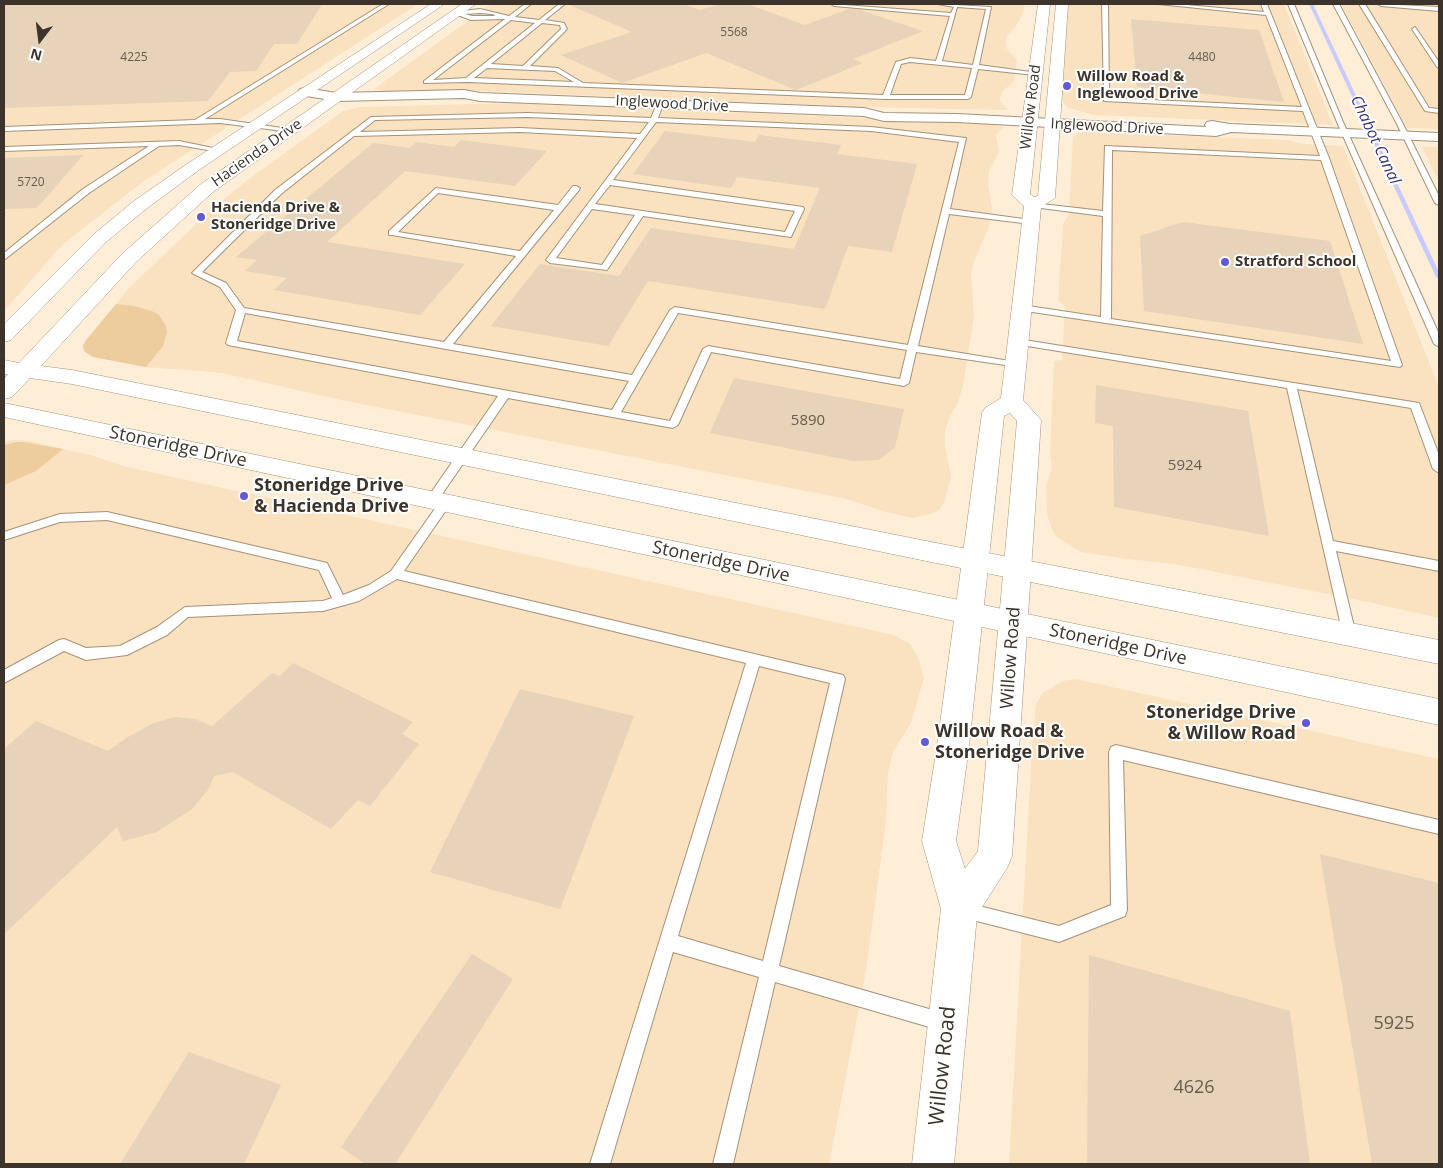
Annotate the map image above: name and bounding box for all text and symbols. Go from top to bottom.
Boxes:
north arrow [15,15,65,65]
house number: 5568 [720,26,748,40]
text: N [28,44,44,66]
house number: 4225 [120,51,148,65]
house number: 4480 [1188,51,1216,65]
street label: Willow Road [1017,63,1045,151]
place label: Willow Road & Inglewood Drive [1077,68,1198,103]
marker: Willow Road & Inglewood Drive [1061,80,1073,92]
street label: Inglewood Drive [615,92,729,116]
water label: Chabot Canal [1346,92,1404,188]
street label: Hacienda Drive [208,115,306,191]
street label: Inglewood Drive [1050,115,1164,139]
house number: 5720 [17,176,45,190]
place label: Hacienda Drive & Stoneridge Drive [211,199,340,234]
marker: Hacienda Drive & Stoneridge Drive [195,211,207,223]
place label: Stratford School [1235,253,1356,271]
marker: Stratford School [1219,256,1231,268]
house number: 5890 [791,412,825,430]
street label: Stoneridge Drive [107,422,249,472]
house number: 5924 [1168,457,1202,475]
place label: Stoneridge Drive & Hacienda Drive [254,475,409,518]
marker: Stoneridge Drive & Hacienda Drive [238,490,250,502]
street label: Stoneridge Drive [650,537,792,587]
street label: Willow Road [997,606,1025,710]
street label: Stoneridge Drive [1047,620,1189,670]
place label: Stoneridge Drive & Willow Road [1146,702,1296,744]
marker: Stoneridge Drive & Willow Road [1300,717,1312,729]
place label: Willow Road & Stoneridge Drive [935,721,1085,764]
marker: Willow Road & Stoneridge Drive [919,736,931,748]
street label: Willow Road [924,1005,962,1127]
house number: 5925 [1373,1013,1415,1035]
house number: 4626 [1173,1077,1215,1099]

